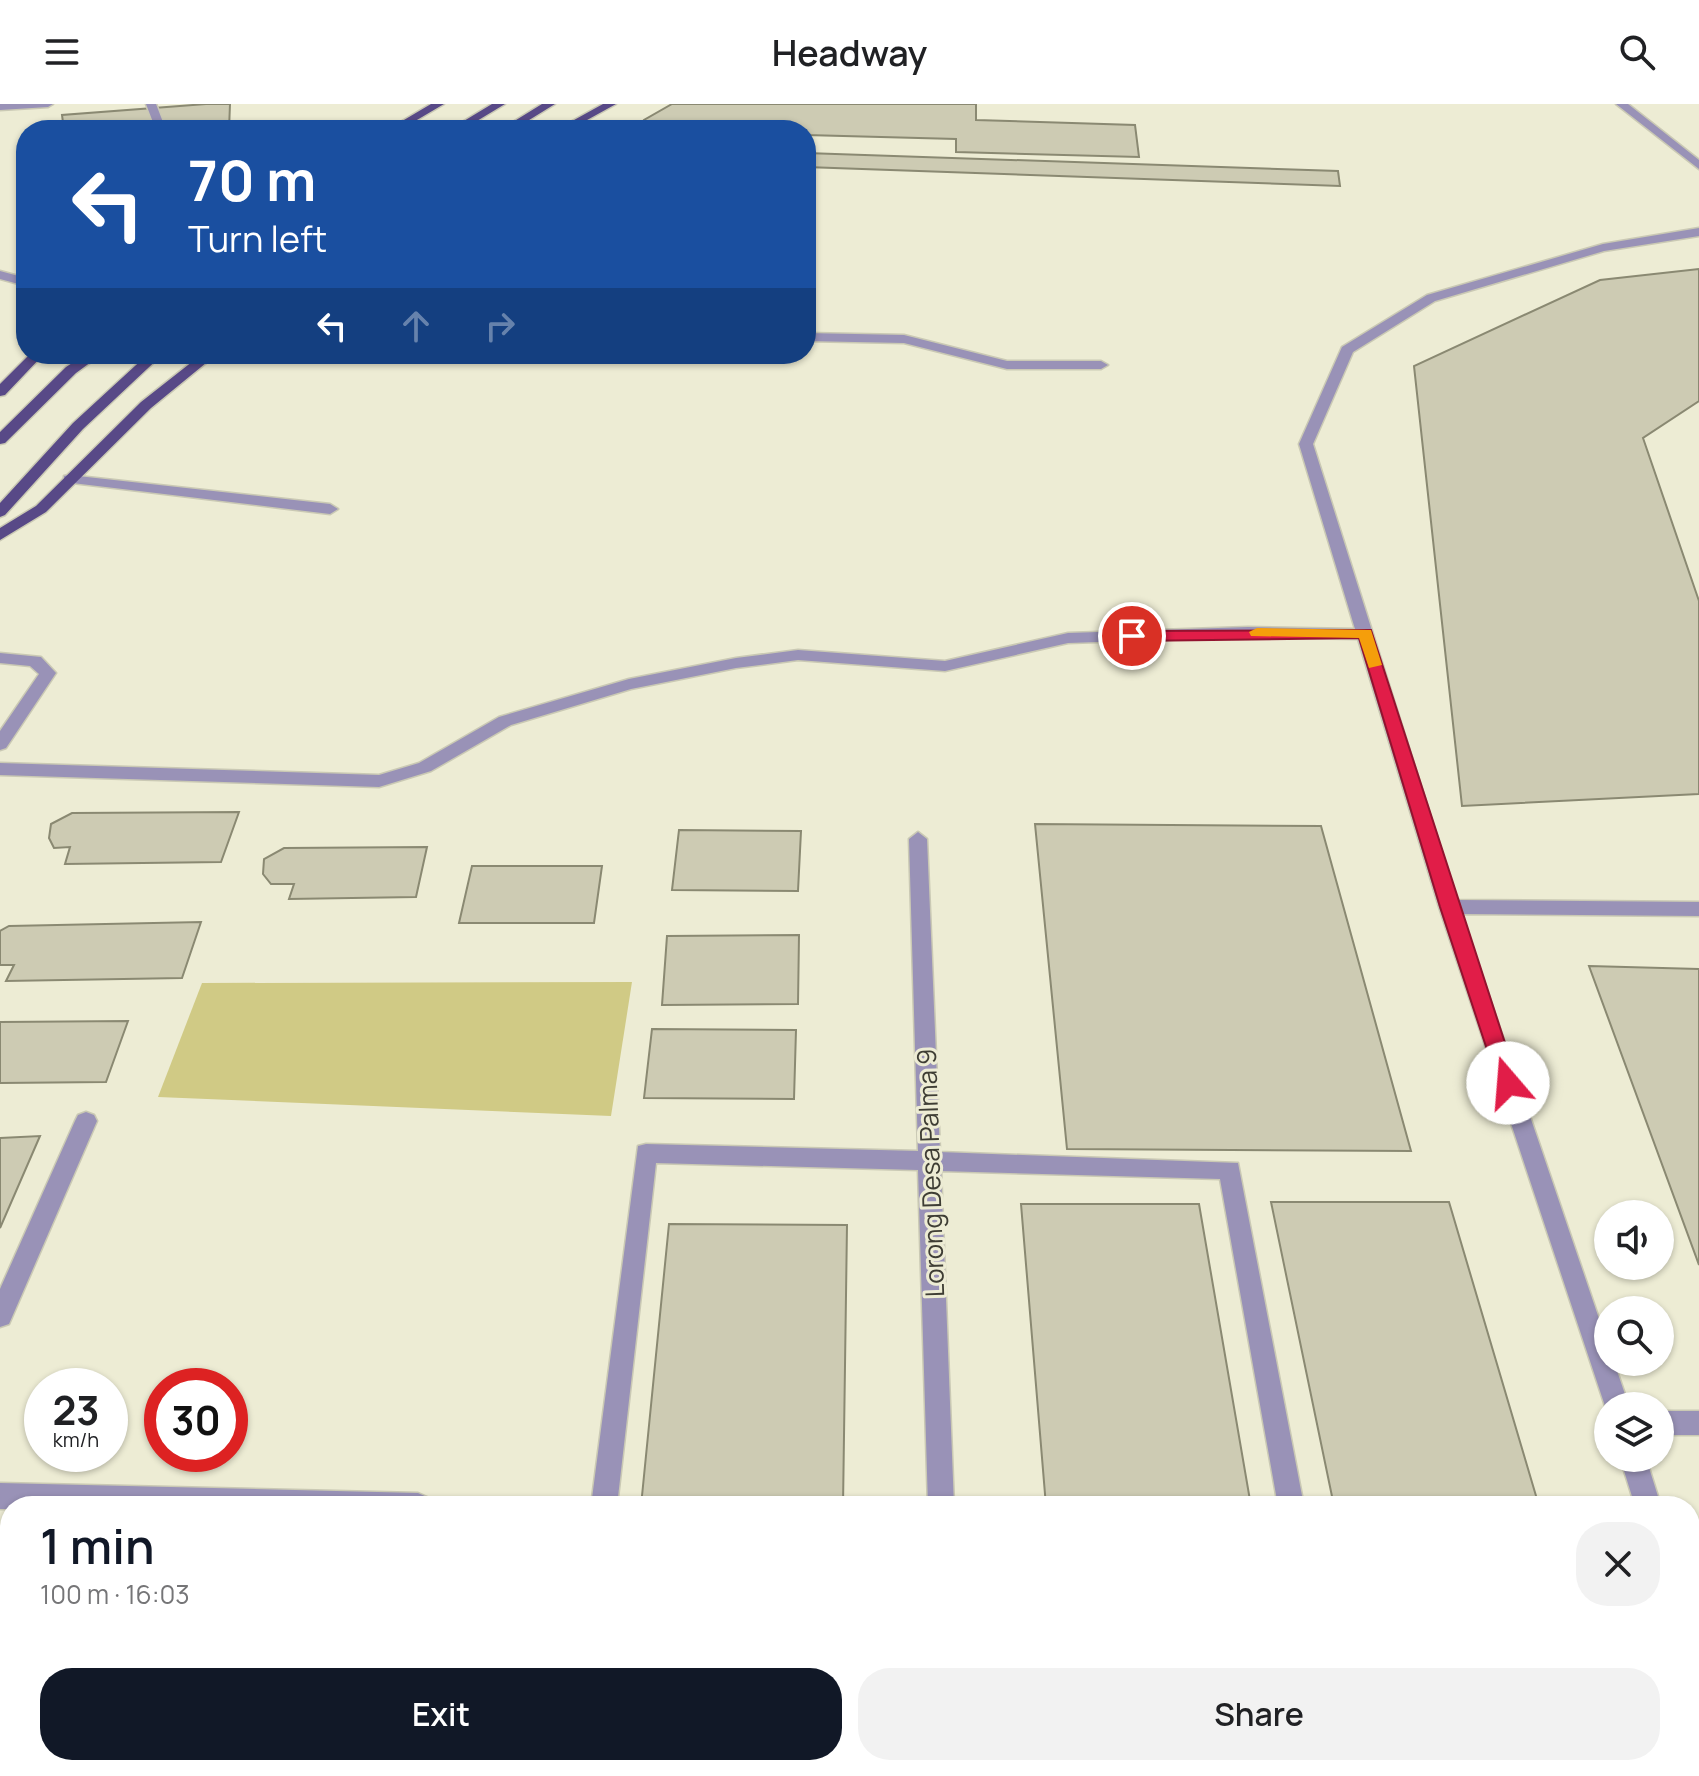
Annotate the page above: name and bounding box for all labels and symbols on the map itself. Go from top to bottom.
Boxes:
pin [1098,602,1166,670]
position arrow [1466,1041,1550,1125]
street label: Lorong Desa Palma 9 [908,1048,952,1298]
speed limit sign: 30 [144,1368,248,1472]

